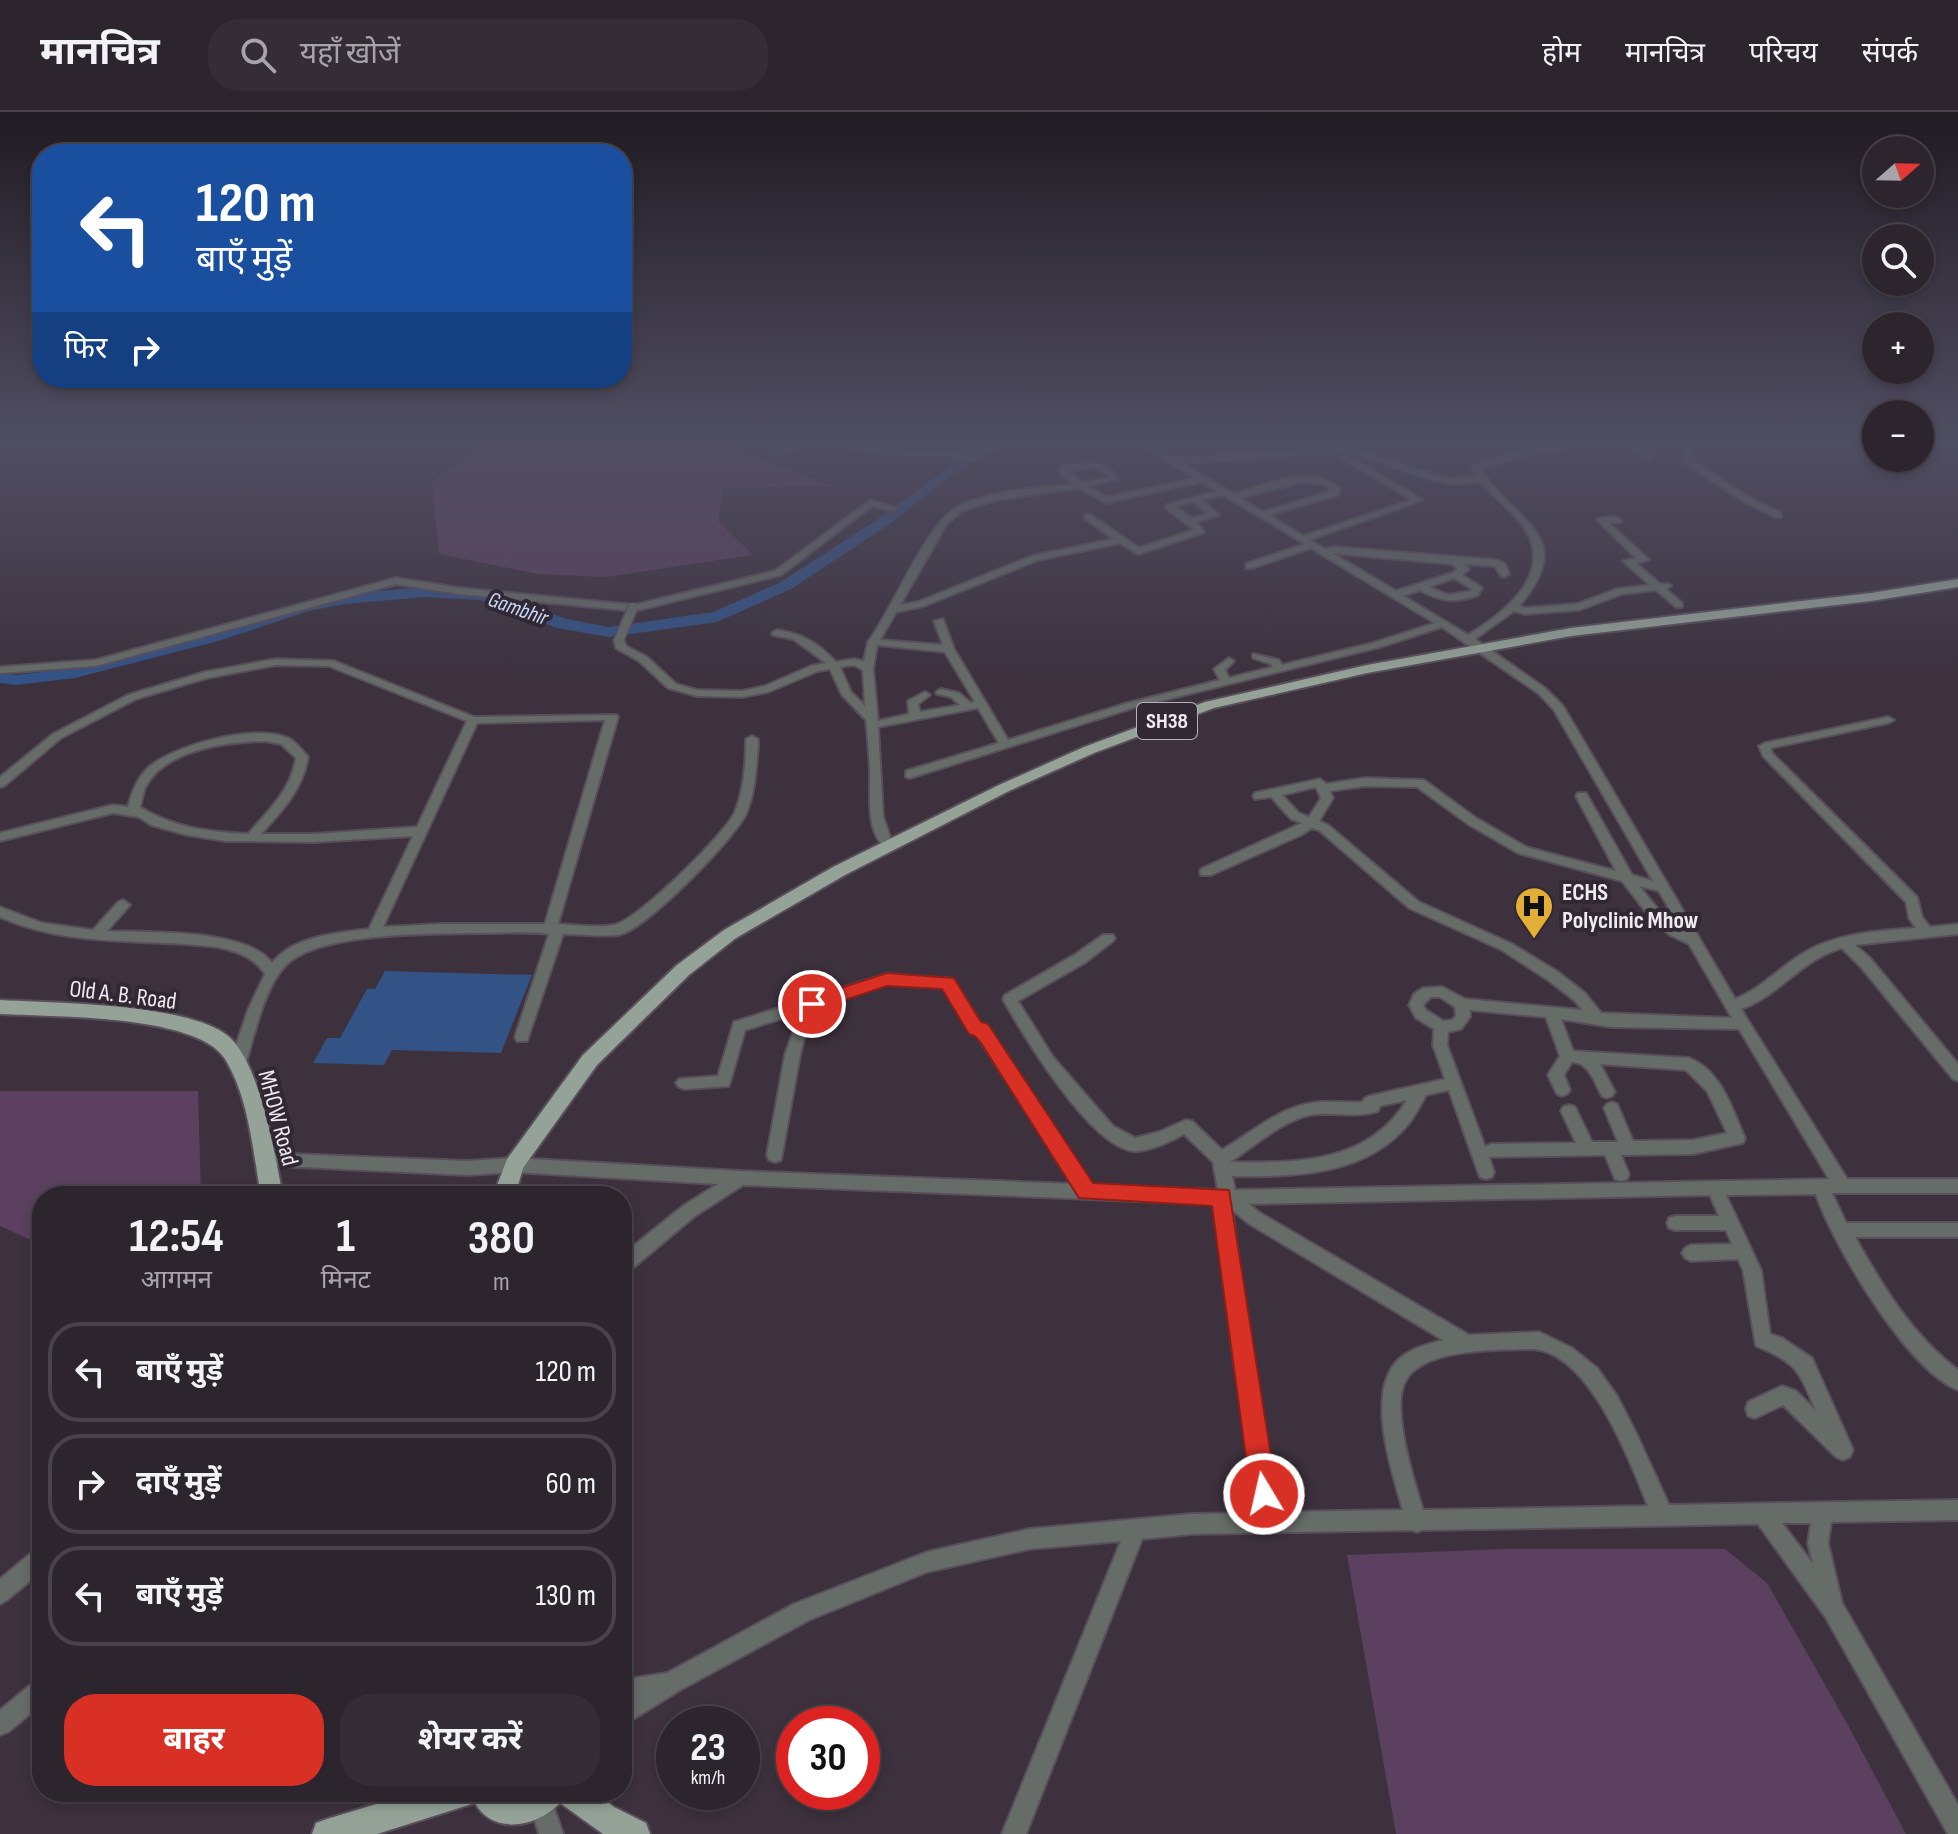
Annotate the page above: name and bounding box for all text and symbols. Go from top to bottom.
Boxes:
search box [208,19,768,91]
text: मानचित्र [40,30,160,75]
icon: search [236,33,280,77]
text: यहाँ खोजें [300,36,400,72]
text: होम [1542,37,1581,70]
text: मानचित्र [1625,37,1705,70]
text: परिचय [1749,37,1818,70]
text: संपर्क [1862,37,1918,70]
north arrow [1862,136,1934,208]
map controls [1862,136,1934,472]
text: 120 m [196,171,316,238]
icon: left [64,176,168,280]
button: search [1862,224,1934,296]
text: बाएँ मुड़ें [196,239,292,282]
button: + [1862,312,1934,384]
icon: right [123,328,167,372]
text: फिर [64,331,107,367]
button: − [1862,400,1934,472]
water label: Gambhir [484,586,552,632]
road number: SH38 [1137,703,1197,739]
place label: ECHS Polyclinic Mhow [1562,878,1699,935]
hospital icon: ECHS Polyclinic Mhow [1513,885,1555,940]
pin [778,970,846,1038]
street label: Old A. B. Road [68,974,178,1016]
icon: arrive [790,982,834,1026]
street label: MHOW Road [251,1067,305,1169]
text: 12:54 [129,1208,224,1265]
text: 1 [336,1208,355,1265]
text: 380 [468,1210,535,1267]
text: आगमन [141,1265,212,1296]
text: मिनट [321,1265,371,1296]
text: m [493,1267,510,1298]
icon: left [68,1350,112,1394]
text: बाएँ मुड़ें [136,1353,223,1389]
text: 120 m [535,1354,596,1390]
position arrow [1222,1452,1306,1536]
icon: right [68,1462,112,1506]
text: दाएँ मुड़ें [136,1465,221,1501]
text: 60 m [545,1466,596,1502]
icon: left [68,1574,112,1618]
text: बाएँ मुड़ें [136,1577,223,1613]
text: 130 m [536,1578,596,1614]
button: बाहर [64,1694,324,1786]
button: शेयर करें [340,1694,600,1786]
speed limit sign: 30 [776,1706,880,1810]
text: 23 [690,1724,726,1772]
text: km/h [691,1766,725,1790]

